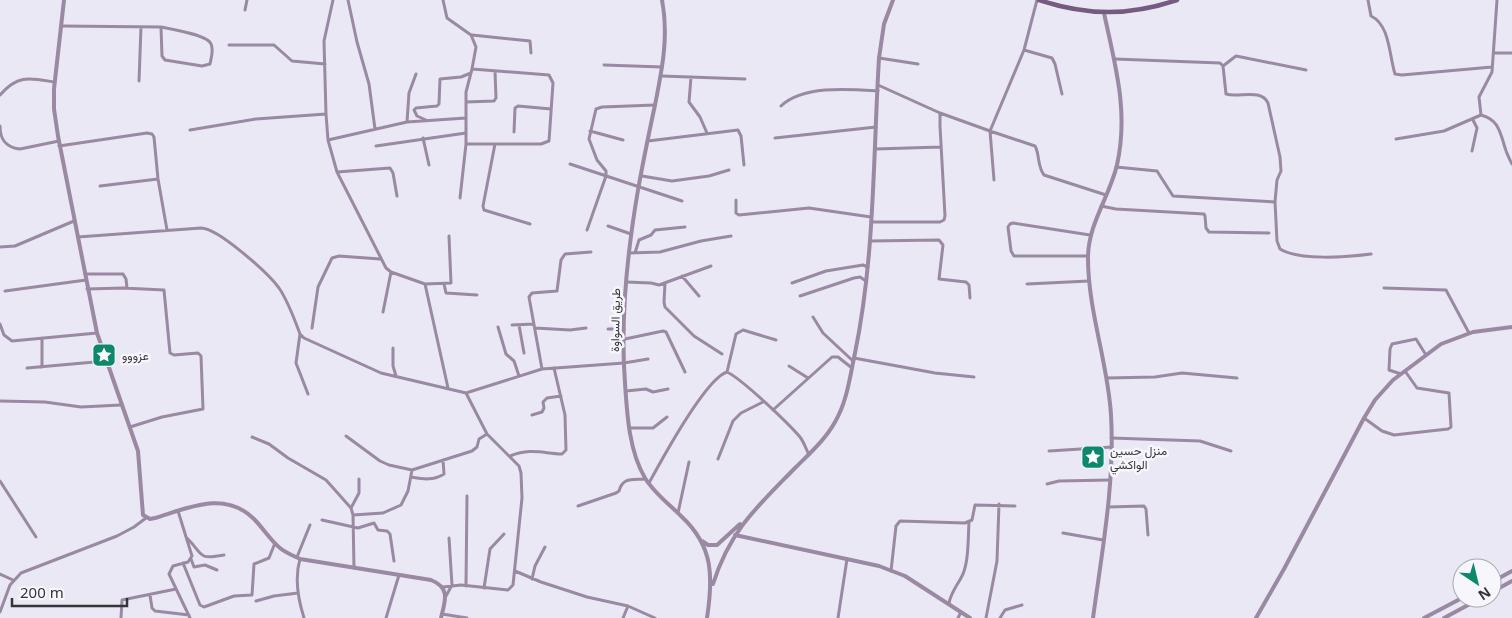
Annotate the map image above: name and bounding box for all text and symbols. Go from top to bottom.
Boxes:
street label: طريق السواوة [606,288,624,352]
place icon: عزووو [91,342,117,368]
place label: عزووو [122,347,149,364]
place label: منزل حسين الواكشي [1110,442,1167,475]
place icon: منزل حسين الواكشي [1080,444,1106,470]
north arrow [1452,558,1502,608]
scale bar [12,576,128,608]
text: 200 m [20,582,64,602]
text: N [1475,583,1495,605]

